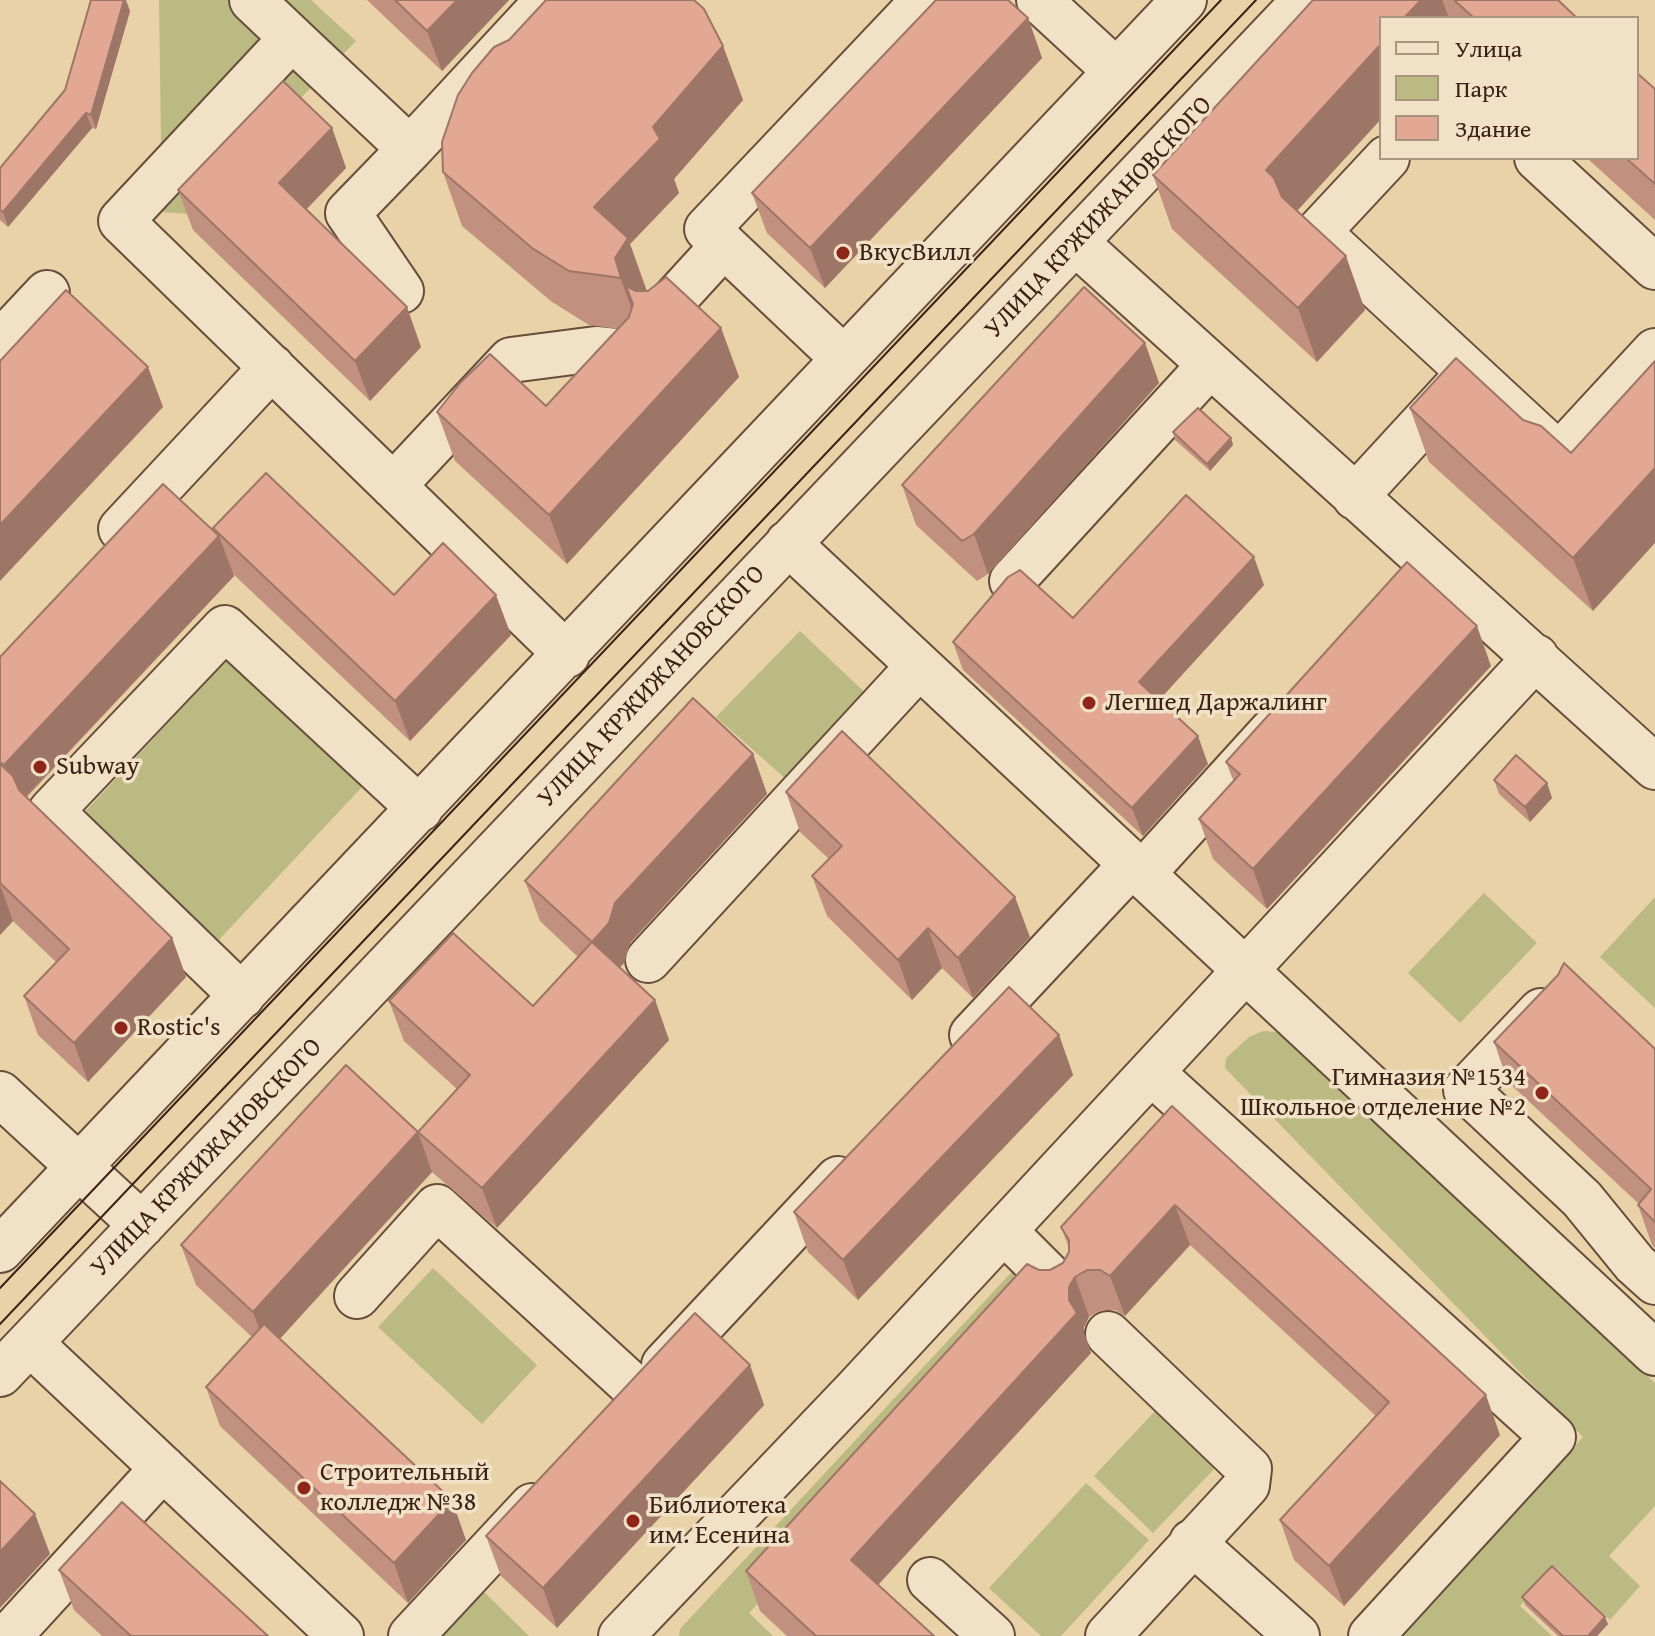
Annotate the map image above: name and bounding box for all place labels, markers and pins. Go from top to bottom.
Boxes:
place label: ВкусВилл [859,237,971,269]
marker: ВкусВилл [834,244,852,262]
place label: Легшед Даржалинг [1105,687,1327,719]
marker: Легшед Даржалинг [1080,694,1098,712]
place label: Subway [56,751,140,783]
marker: Subway [31,758,49,776]
place label: Rostic's [137,1012,221,1044]
marker: Rostic's [112,1019,130,1037]
place label: Гимназия №1534 Школьное отделение №2 [1240,1062,1526,1124]
marker: Гимназия №1534 Школьное отделение №2 [1533,1084,1551,1102]
place label: Строительный колледж №38 [320,1457,490,1518]
marker: Строительный колледж №38 [295,1479,313,1497]
place label: Библиотека им. Есенина [649,1490,790,1552]
marker: Библиотека им. Есенина [624,1512,642,1530]

